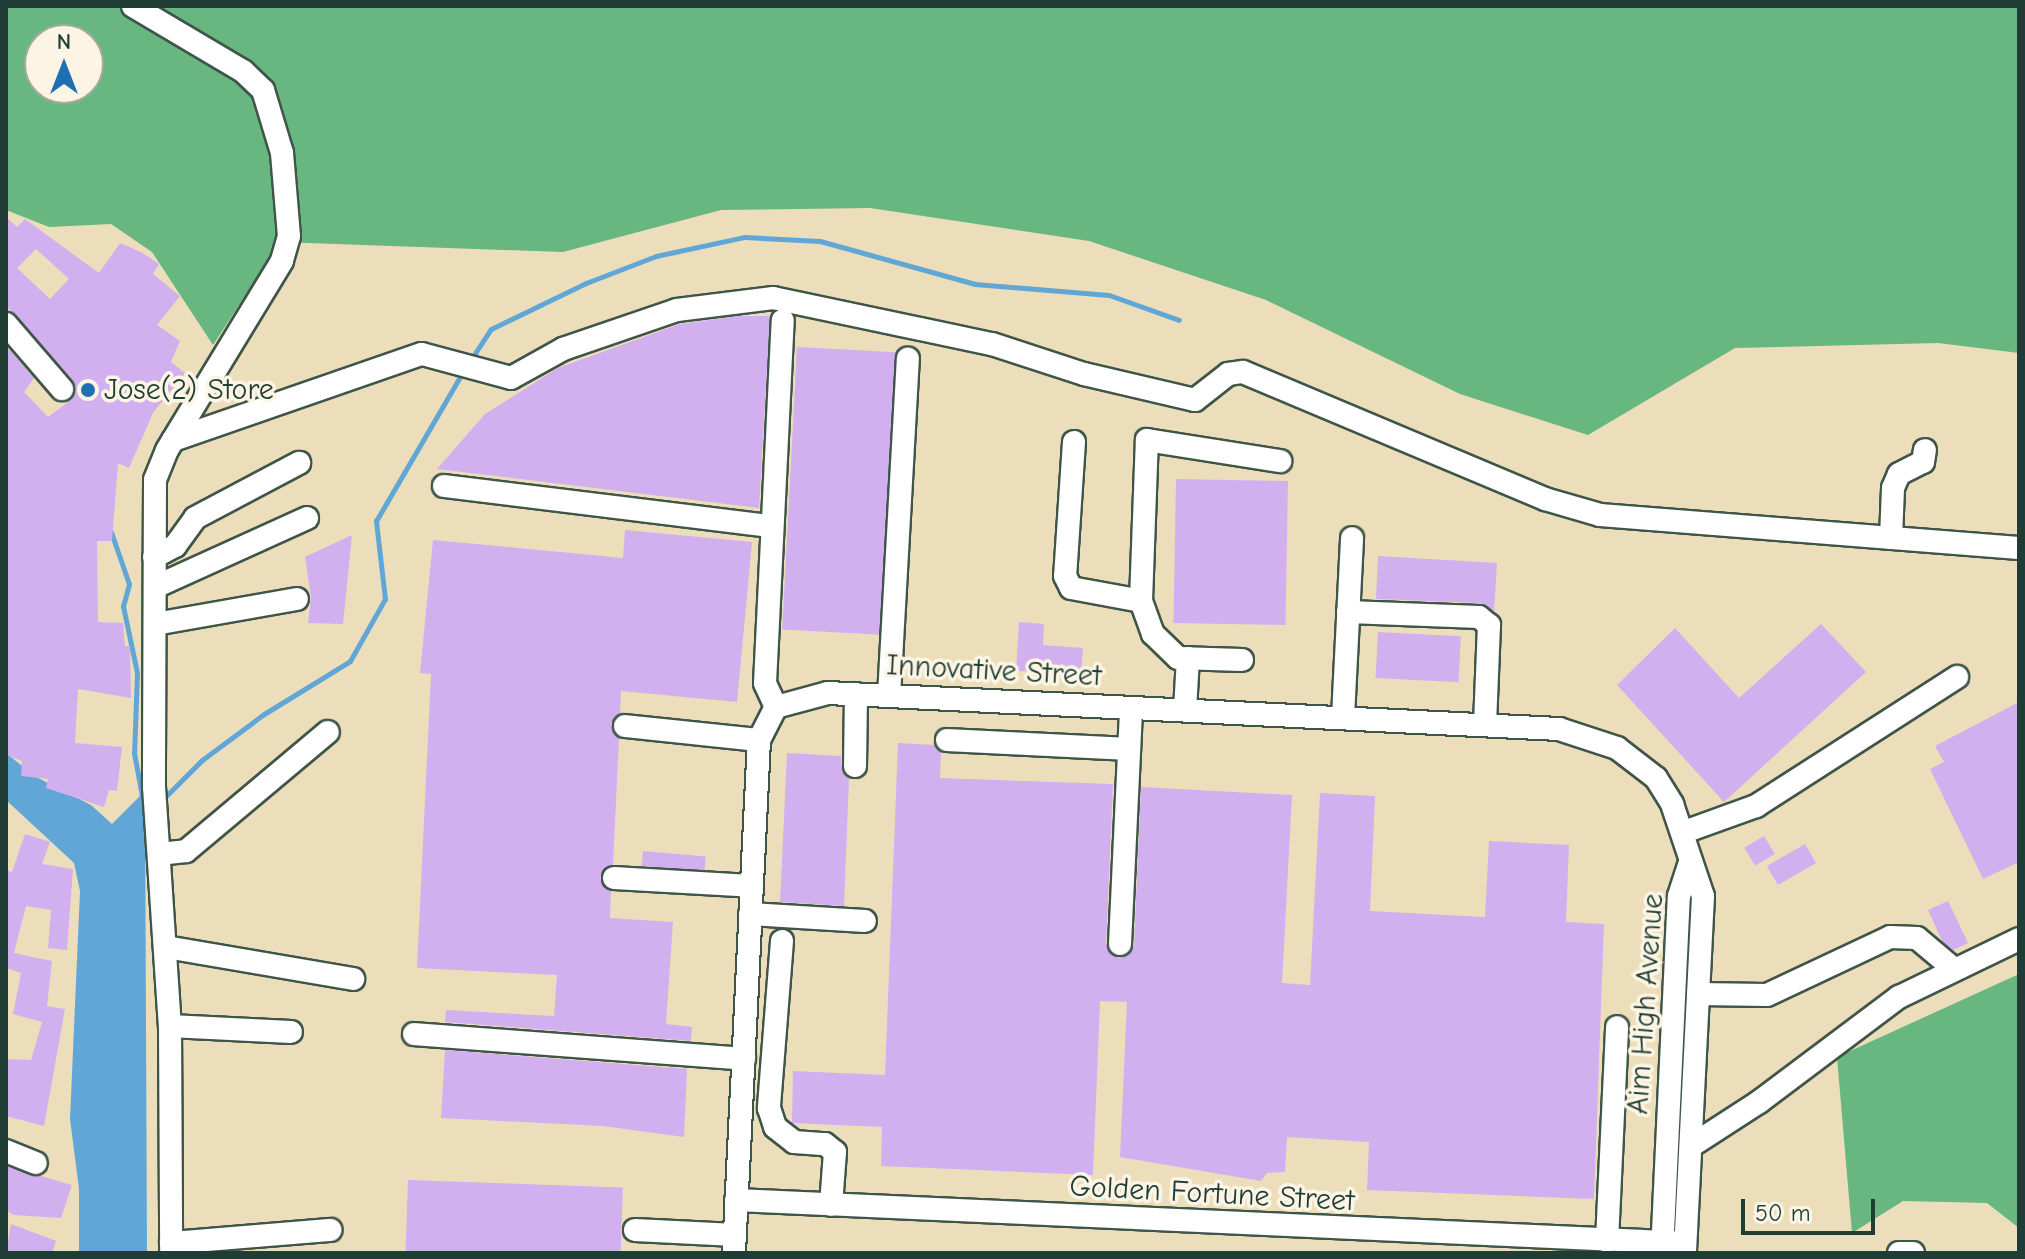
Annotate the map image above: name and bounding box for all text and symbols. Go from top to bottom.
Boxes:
north arrow [24,24,104,104]
text: N [57,29,71,55]
place label: Jose(2) Store [104,372,274,408]
marker: Jose(2) Store [79,381,97,399]
street label: Innovative Street [886,647,1102,695]
street label: Aim High Avenue [1620,893,1672,1115]
street label: Golden Fortune Street [1068,1169,1356,1219]
scale bar [1745,1183,1879,1233]
text: 50 m [1755,1199,1811,1227]

